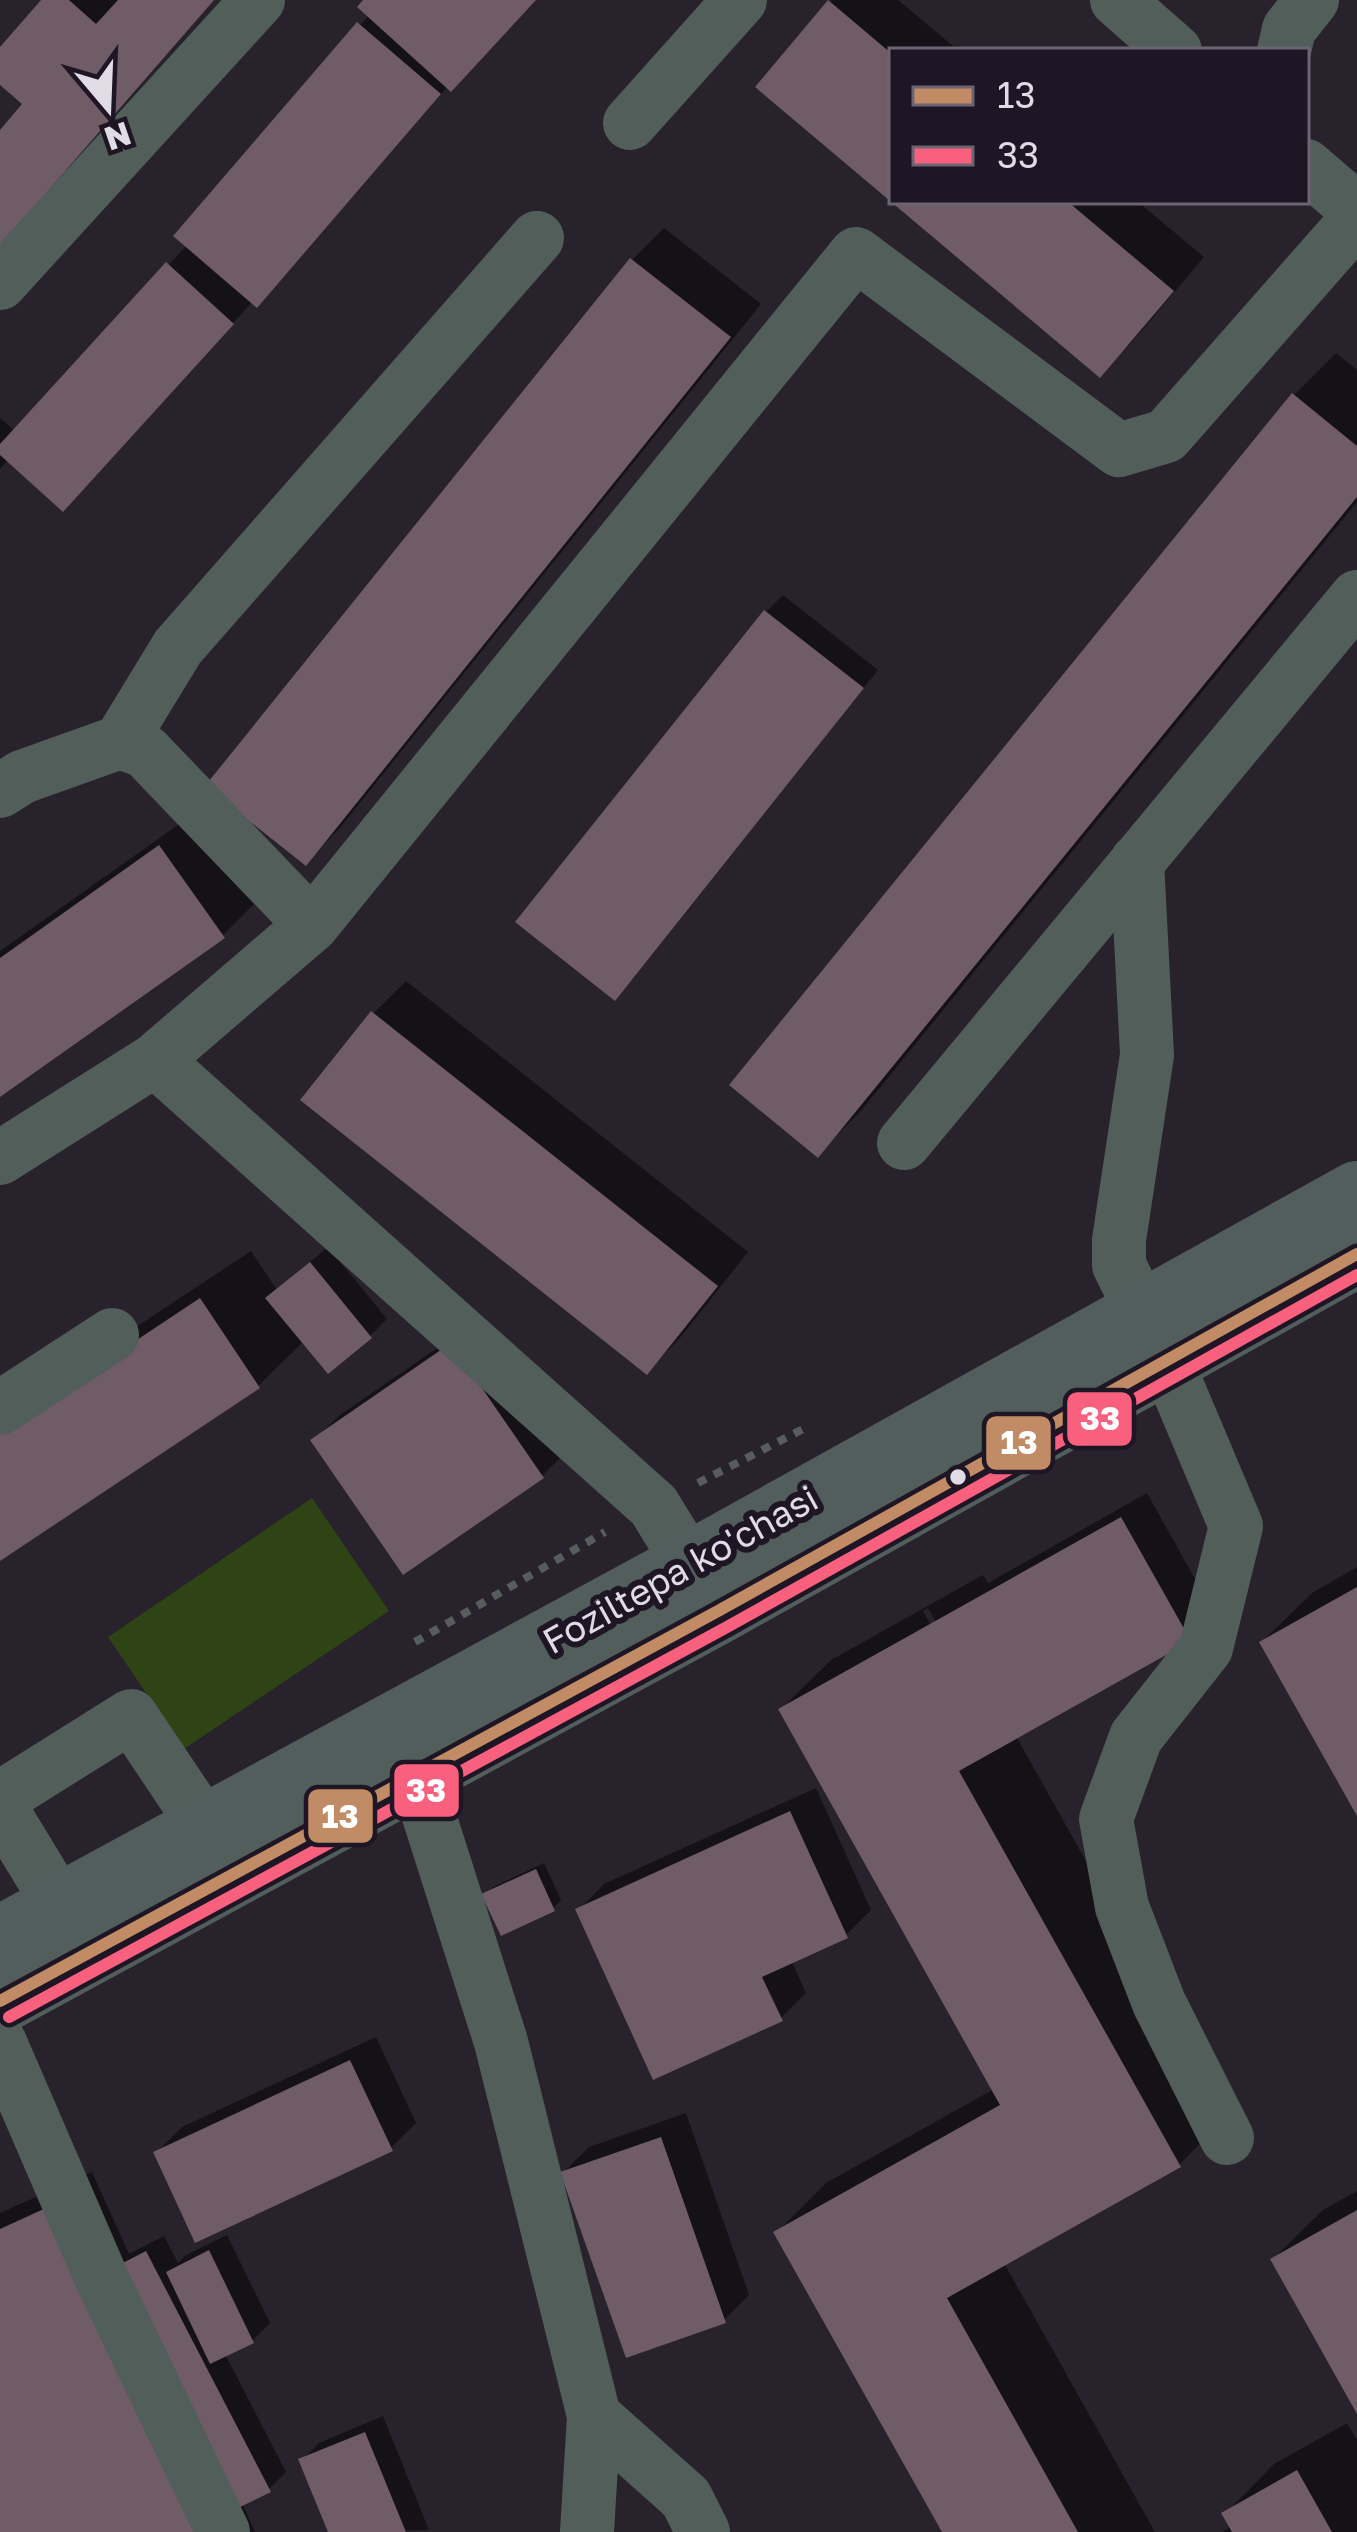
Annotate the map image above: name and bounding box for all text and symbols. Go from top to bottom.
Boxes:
north arrow [48,48,168,168]
legend [889,48,1309,204]
text: 13 [997,73,1036,116]
text: N [100,114,136,159]
text: 33 [997,133,1039,176]
line badge: 33 [1065,1390,1134,1448]
text: 33 [1080,1398,1120,1437]
line badge: 13 [984,1414,1053,1472]
text: 13 [1000,1422,1038,1461]
unlabelled marker [947,1466,969,1488]
street label: Foziltepa ko'chasi [535,1476,825,1662]
line badge: 33 [392,1762,461,1819]
text: 33 [406,1770,446,1809]
line badge: 13 [306,1787,375,1845]
text: 13 [321,1796,359,1835]

